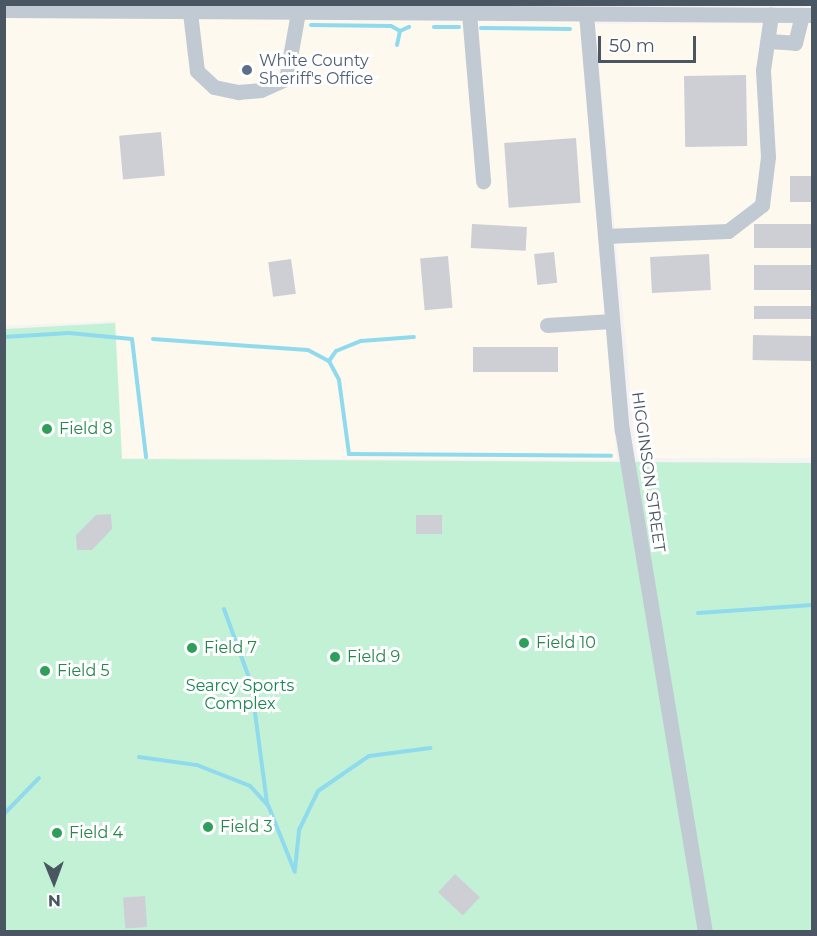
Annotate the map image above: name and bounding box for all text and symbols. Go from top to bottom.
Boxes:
scale bar [601,24,698,62]
text: 50 m [609,35,655,57]
place label: White County Sheriff's Office [259,51,373,89]
marker: White County Sheriff's Office [240,63,254,77]
street label: HIGGINSON STREET [627,390,669,554]
place label: Field 8 [59,419,113,439]
marker: Field 8 [40,422,54,436]
place label: Field 10 [536,633,596,653]
marker: Field 10 [517,636,531,650]
place label: Field 7 [204,638,257,658]
marker: Field 7 [185,641,199,655]
place label: Field 9 [347,647,400,667]
marker: Field 9 [328,650,342,664]
place label: Field 5 [57,661,109,681]
marker: Field 5 [38,664,52,678]
park label: Searcy Sports Complex [186,676,294,714]
place label: Field 3 [220,817,272,837]
marker: Field 3 [201,820,215,834]
place label: Field 4 [69,823,123,843]
marker: Field 4 [50,826,64,840]
north arrow [24,852,84,912]
text: N [48,891,61,910]

